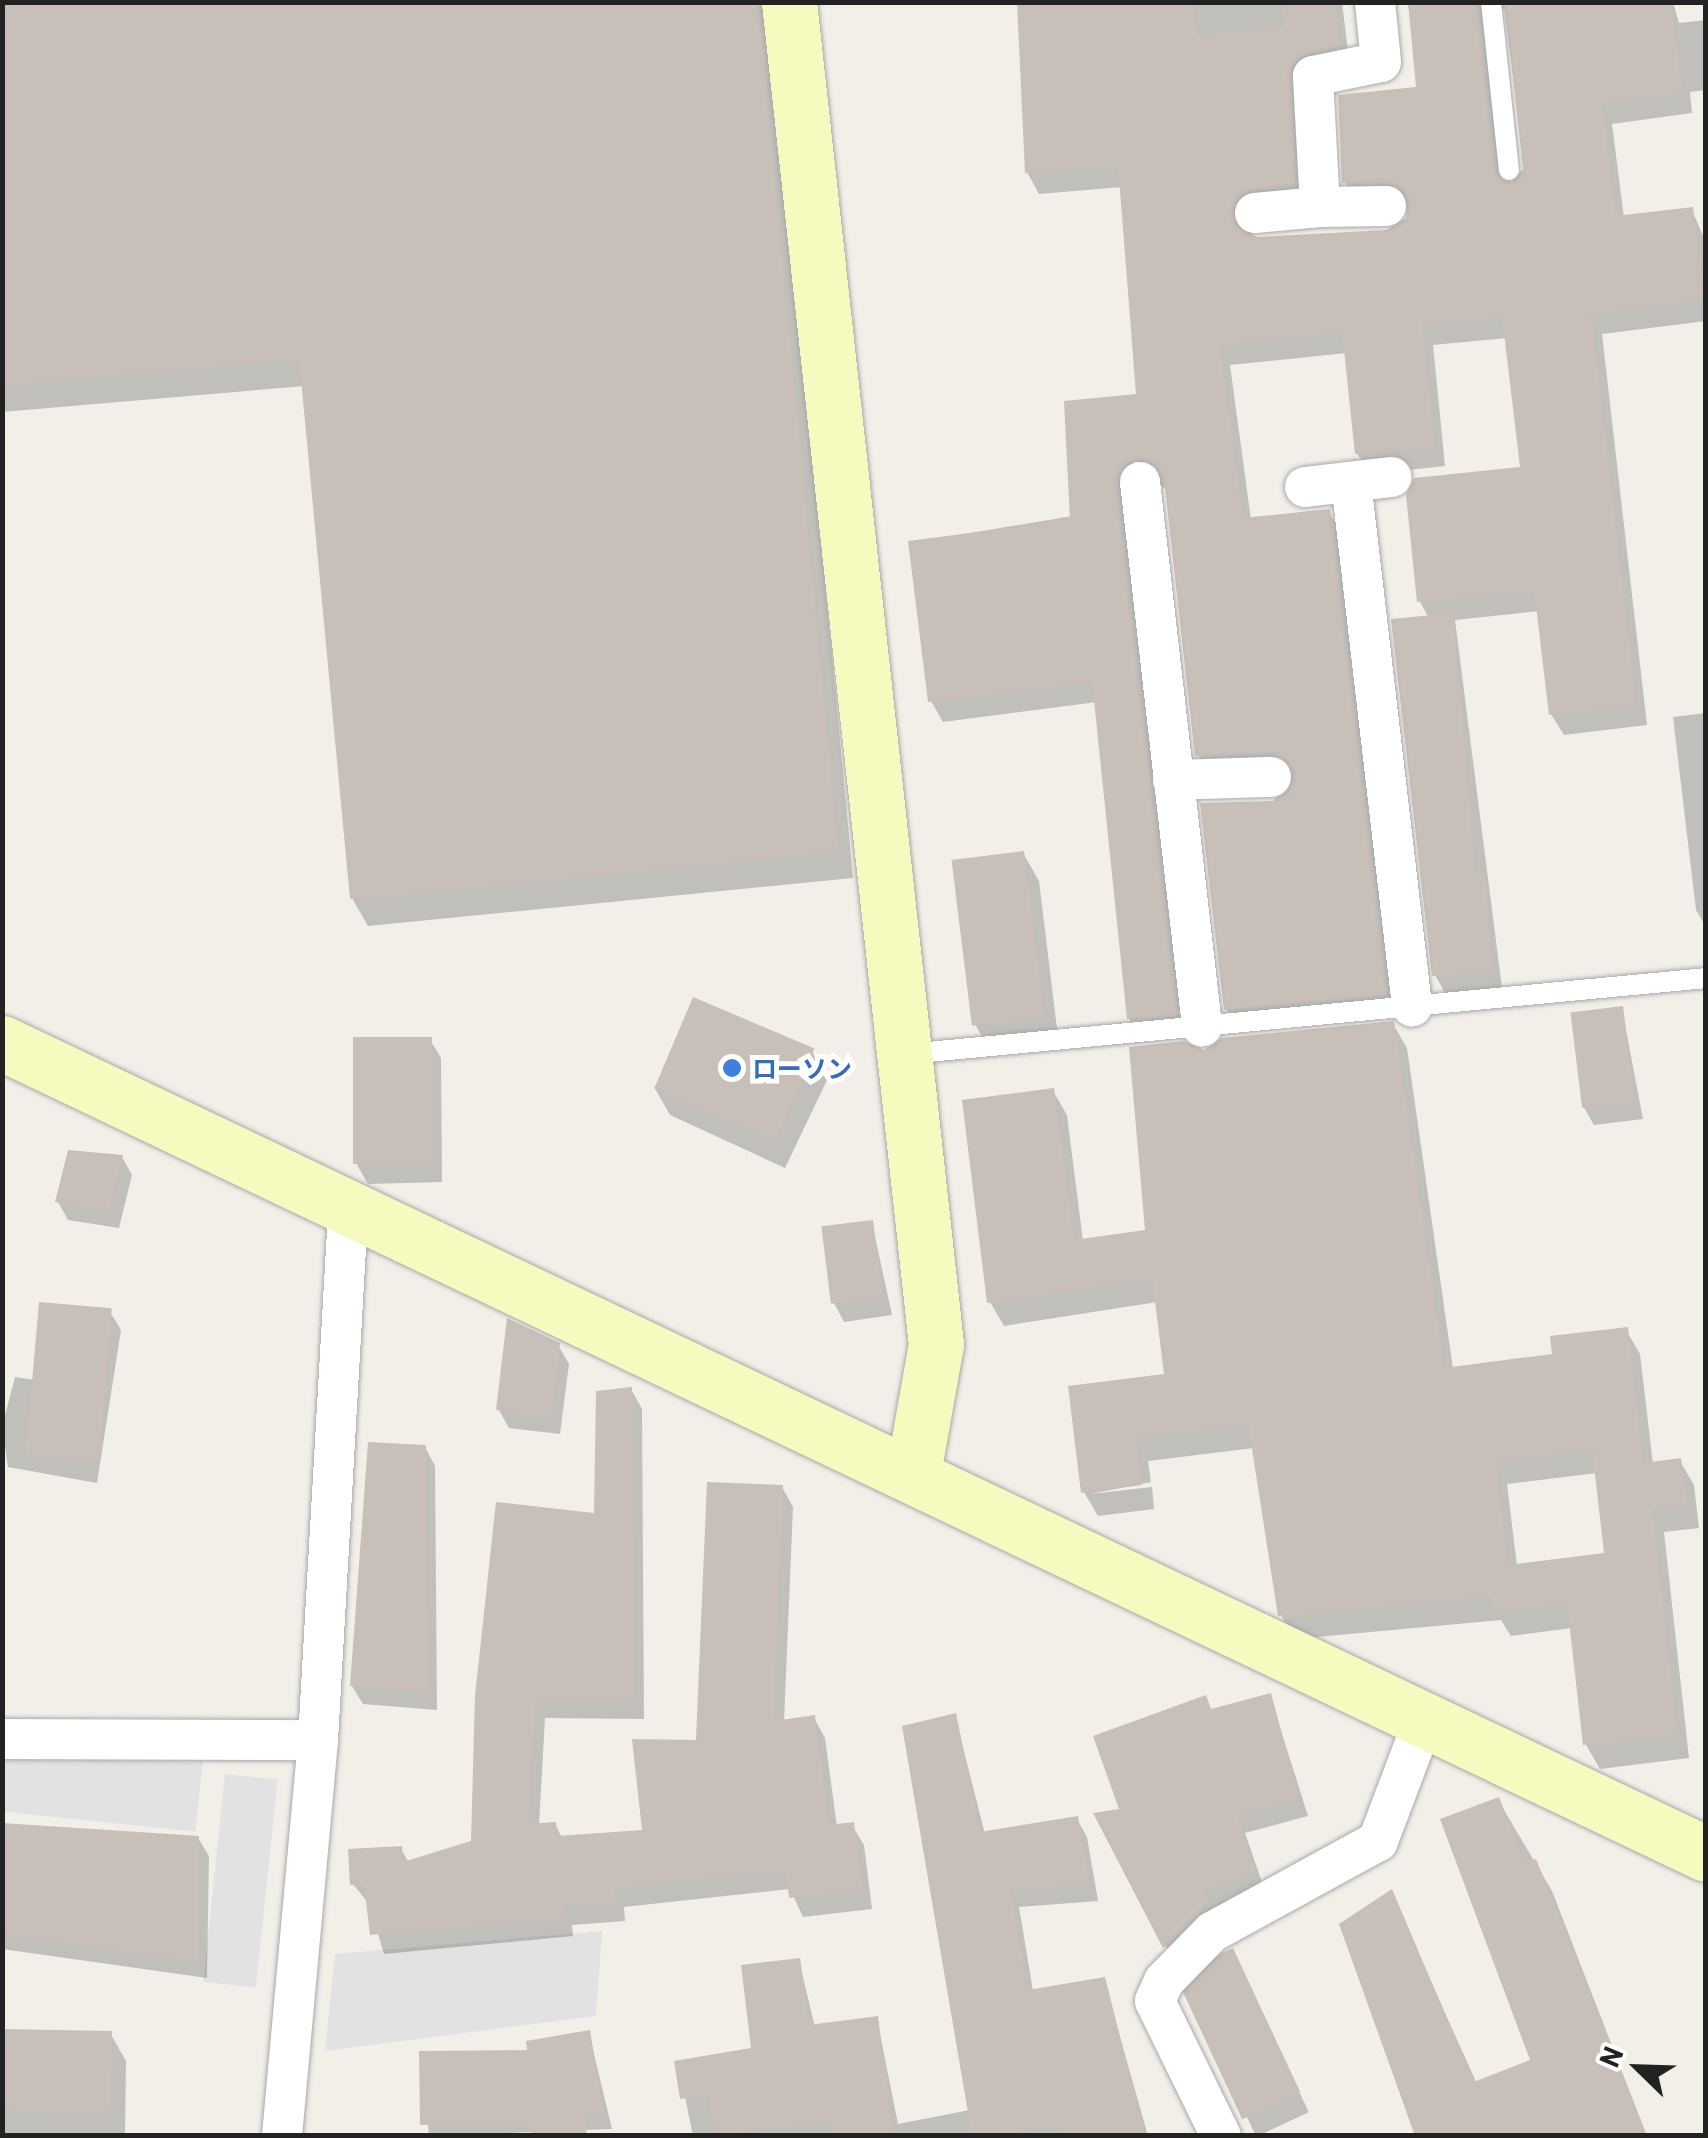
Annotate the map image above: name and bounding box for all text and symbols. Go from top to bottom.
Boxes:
place label: ローソン [752,1053,852,1083]
marker: ローソン [721,1057,743,1079]
north arrow [1588,2018,1688,2118]
text: N [1591,2041,1630,2071]

